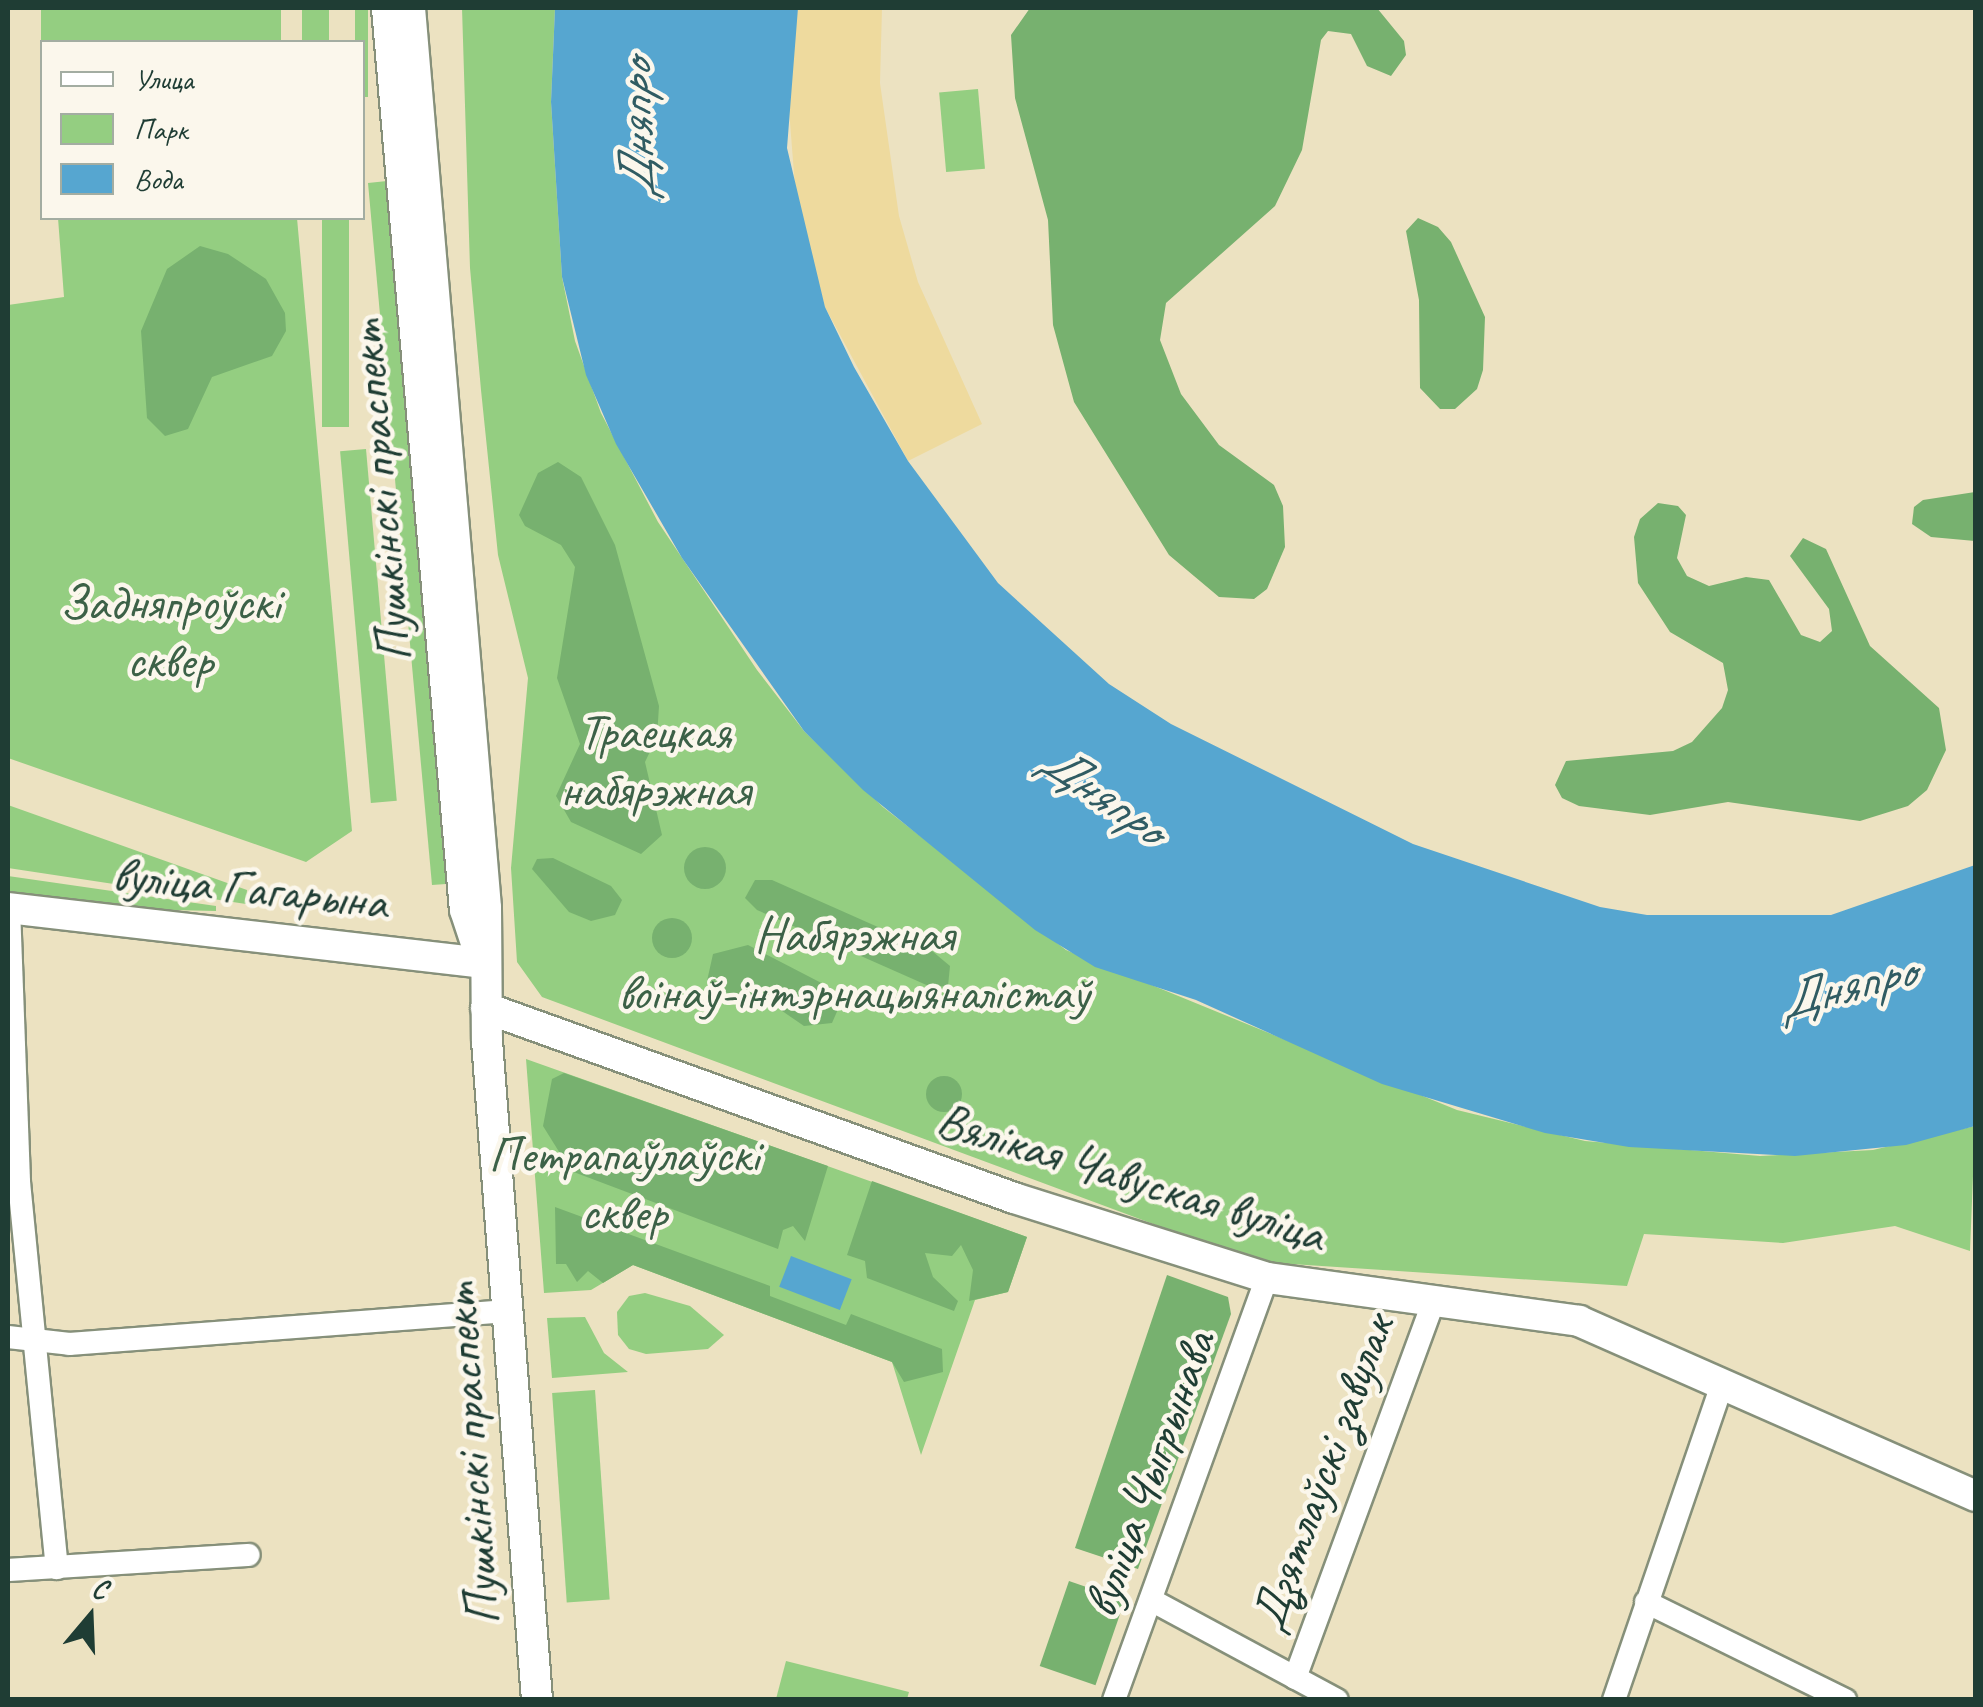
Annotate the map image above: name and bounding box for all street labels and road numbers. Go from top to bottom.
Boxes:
street label: Пушкінскі праспект [335,318,425,664]
street label: вуліца Гагарына [115,844,385,932]
street label: Вялікая Чавуская вуліца [929,1089,1333,1265]
street label: Пушкінскі праспект [429,1281,513,1627]
street label: Дзятлаўскі завулак [1237,1307,1407,1639]
street label: вуліца Чыгрынава [1070,1323,1228,1625]

